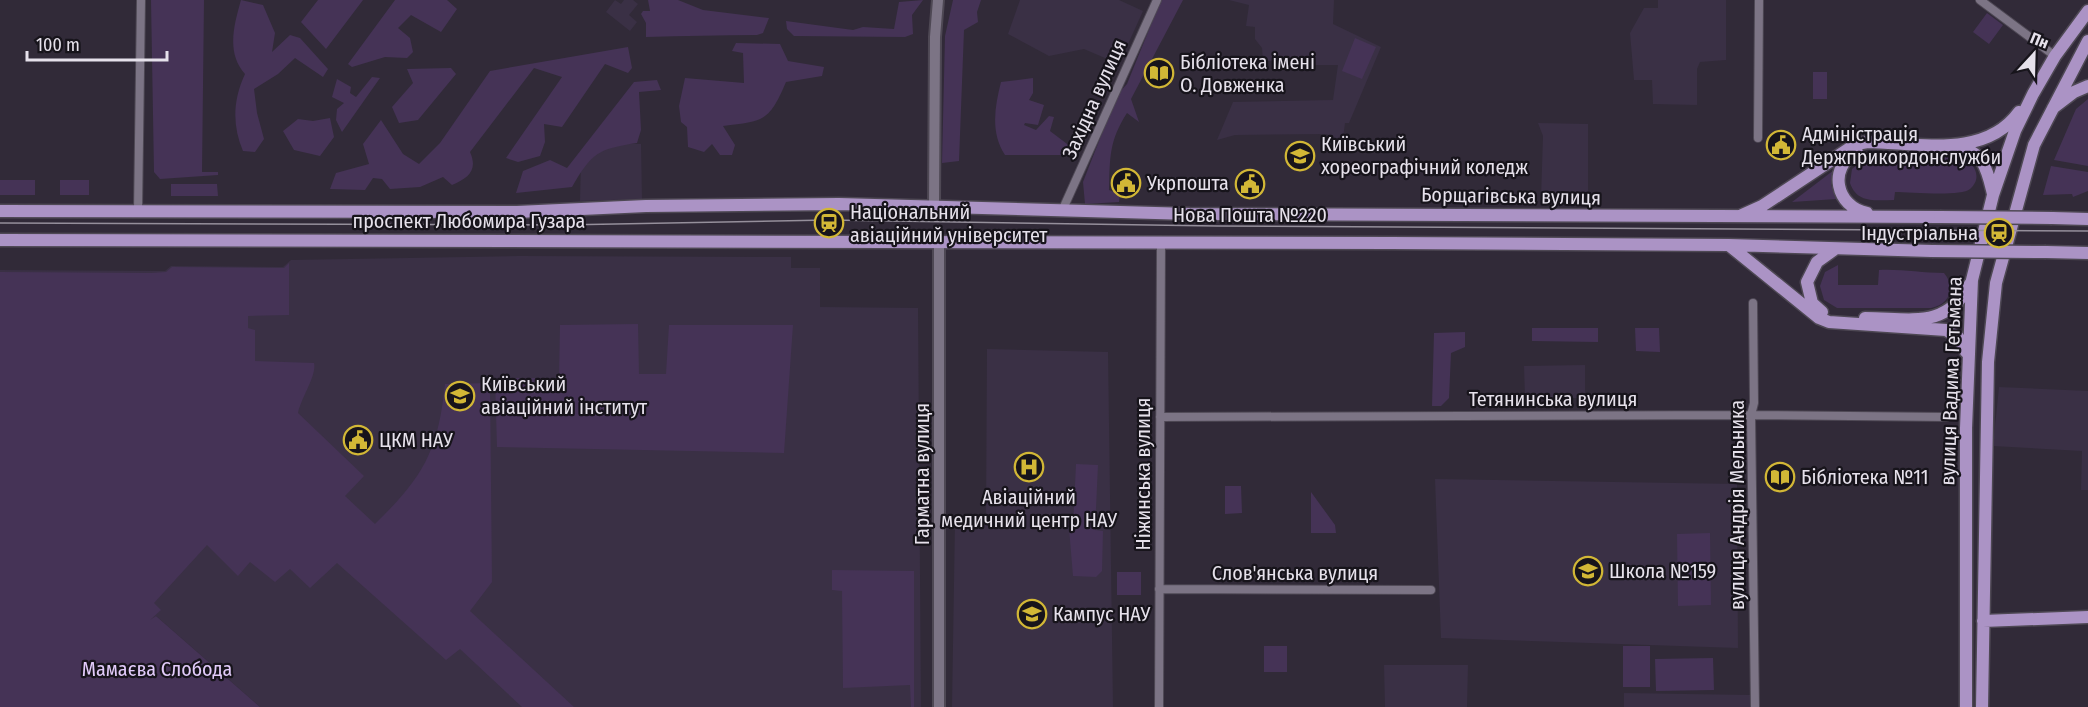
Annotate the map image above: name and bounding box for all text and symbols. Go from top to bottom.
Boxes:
scale bar [27,24,166,62]
north arrow [2004,24,2064,84]
text: Пн [2027,28,2051,53]
text: 100 m [36,34,80,56]
street label: Західна вулиця [1057,35,1131,163]
place label: Бібліотека імені О. Довженка [1180,50,1315,97]
library icon: Бібліотека імені О. Довженка [1143,57,1175,89]
place label: Адміністрація Держприкордонслужби [1801,122,2001,169]
public building icon: Адміністрація Держприкордонслужби [1765,129,1797,161]
place label: Київський хореографічний коледж [1321,132,1528,179]
school or university icon: Київський хореографічний коледж [1284,140,1316,172]
public building icon: Укрпошта [1110,167,1142,199]
public building icon: Нова Пошта №220 [1234,168,1266,200]
place label: Укрпошта [1146,171,1229,195]
street label: Борщагівська вулиця [1421,182,1601,210]
place label: Національний авіаційний університет [850,200,1048,247]
place label: Нова Пошта №220 [1173,203,1327,227]
station icon: Національний авіаційний університет [813,207,845,239]
street label: проспект Любомира Гузара [353,209,585,233]
station icon: Індустріальна [1983,217,2015,249]
place label: Індустріальна [1861,221,1978,245]
street label: вулиця Вадима Гетьмана [1935,276,1967,486]
place label: Київський авіаційний інститут [481,372,648,419]
school or university icon: Київський авіаційний інститут [444,380,476,412]
street label: Тетянинська вулиця [1469,387,1637,411]
street label: Ніжинська вулиця [1131,398,1155,550]
street label: вулиця Андрія Мельника [1725,400,1749,610]
street label: Гарматна вулиця [910,403,934,545]
public building icon: ЦКМ НАУ [342,424,374,456]
place label: ЦКМ НАУ [379,428,453,452]
hospital icon: Авіаційний медичний центр НАУ [1013,451,1045,483]
library icon: Бібліотека №11 [1764,461,1796,493]
place label: Бібліотека №11 [1801,465,1929,489]
place label: Авіаційний медичний центр НАУ [941,485,1117,532]
school or university icon: Школа №159 [1572,555,1604,587]
place label: Школа №159 [1609,559,1716,583]
street label: Слов'янська вулиця [1212,561,1378,585]
school or university icon: Кампус НАУ [1016,598,1048,630]
place label: Кампус НАУ [1053,602,1151,626]
park label: Мамаєва Слобода [82,657,232,681]

